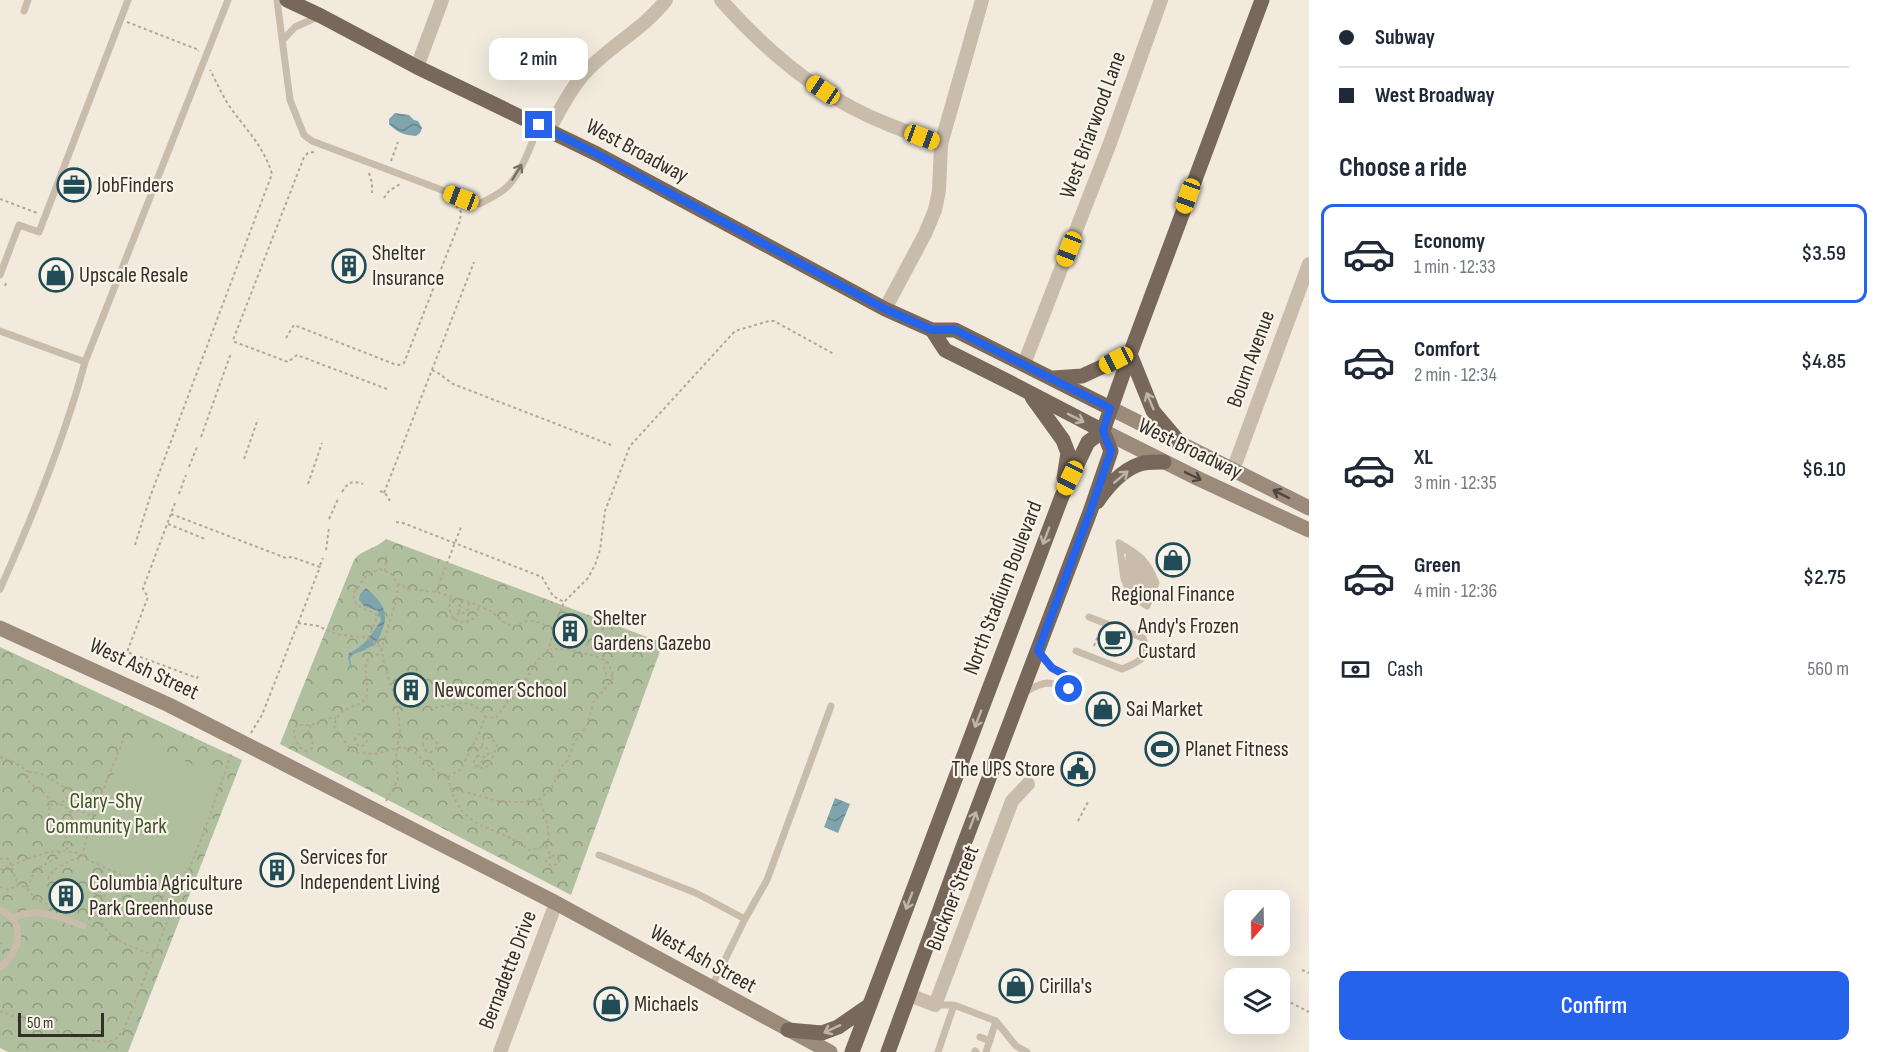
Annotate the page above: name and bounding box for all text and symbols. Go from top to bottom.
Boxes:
text: Subway [1375,24,1435,51]
callout: 2 min [490,38,588,80]
text: 2 min [520,47,557,71]
street label: West Briarwood Lane [1054,48,1132,202]
car [803,72,843,108]
text: West Broadway [1375,82,1495,109]
route end [525,111,552,138]
street label: West Broadway [581,113,693,190]
car [902,122,942,152]
text: Choose a ride [1339,152,1467,184]
one-way arrow [512,164,524,181]
office icon: JobFinders [56,167,92,203]
place label: JobFinders [96,172,174,199]
car [1173,176,1203,216]
car [441,183,481,213]
icon: car [1342,227,1396,281]
text: Economy [1414,228,1485,255]
car [1054,229,1084,269]
place label: Shelter Insurance [372,240,444,292]
text: $3.59 [1801,240,1846,267]
building icon: Shelter Insurance [331,248,367,284]
text: 1 min · 12:33 [1414,255,1496,279]
shop icon: Upscale Resale [38,257,74,293]
place label: Upscale Resale [79,262,188,289]
street label: Bourn Avenue [1221,307,1281,411]
icon: car [1342,335,1396,389]
text: Comfort [1414,336,1480,363]
car [1096,344,1136,376]
text: $4.85 [1801,348,1846,375]
text: 2 min · 12:34 [1414,363,1497,387]
one-way arrow [1143,393,1155,411]
street label: West Broadway [1134,412,1247,486]
one-way arrow [1067,413,1085,425]
icon: car [1342,443,1396,497]
text: XL [1414,444,1433,471]
text: $6.10 [1802,456,1846,483]
car [1054,458,1086,498]
one-way arrow [1113,470,1129,483]
one-way arrow [1183,471,1201,482]
text: 3 min · 12:35 [1414,471,1497,495]
one-way arrow [1272,488,1290,499]
street label: North Stadium Boulevard [957,497,1049,679]
one-way arrow [1040,526,1051,545]
shop icon: Regional Finance [1155,542,1191,578]
icon: car [1342,551,1396,605]
text: Green [1414,552,1461,579]
text: $2.75 [1803,564,1846,591]
text: 4 min · 12:36 [1414,579,1497,603]
place label: Regional Finance [1111,581,1235,608]
place label: Shelter Gardens Gazebo [593,605,711,657]
building icon: Shelter Gardens Gazebo [552,613,588,649]
place label: Andy's Frozen Custard [1137,613,1239,665]
cafe icon: Andy's Frozen Custard [1097,621,1133,657]
street label: West Ash Street [85,632,203,706]
icon: cash [1339,653,1372,686]
text: Cash [1387,656,1423,683]
text: 560 m [1807,657,1849,681]
building icon: Newcomer School [393,672,429,708]
route start [1055,675,1082,702]
place label: Newcomer School [434,677,567,704]
shop icon: Sai Market [1085,691,1121,727]
place label: Sai Market [1126,696,1203,723]
one-way arrow [971,709,982,728]
sports icon: Planet Fitness [1144,731,1180,767]
place label: Planet Fitness [1185,736,1289,763]
public building icon: The UPS Store [1060,751,1096,787]
place label: The UPS Store [951,756,1055,783]
park label: Clary-Shy Community Park [45,788,167,840]
one-way arrow [968,811,979,830]
street label: Buckner Street [921,841,986,955]
place label: Services for Independent Living [300,844,440,896]
building icon: Services for Independent Living [259,852,295,888]
place label: Columbia Agriculture Park Greenhouse [89,870,243,922]
building icon: Columbia Agriculture Park Greenhouse [48,878,84,914]
north arrow [1224,890,1290,956]
map controls [1224,890,1290,1034]
one-way arrow [903,891,914,910]
street label: Bernadette Drive [473,907,543,1033]
street label: West Ash Street [645,919,761,999]
shop icon: Cirilla's [998,968,1034,1004]
button: layers [1224,968,1290,1034]
button: Confirm [1339,971,1849,1040]
place label: Cirilla's [1039,973,1092,1000]
shop icon: Michaels [593,986,629,1022]
place label: Michaels [634,991,699,1018]
scale bar [18,1010,104,1038]
text: 50 m [27,1014,53,1033]
one-way arrow [823,1023,841,1035]

